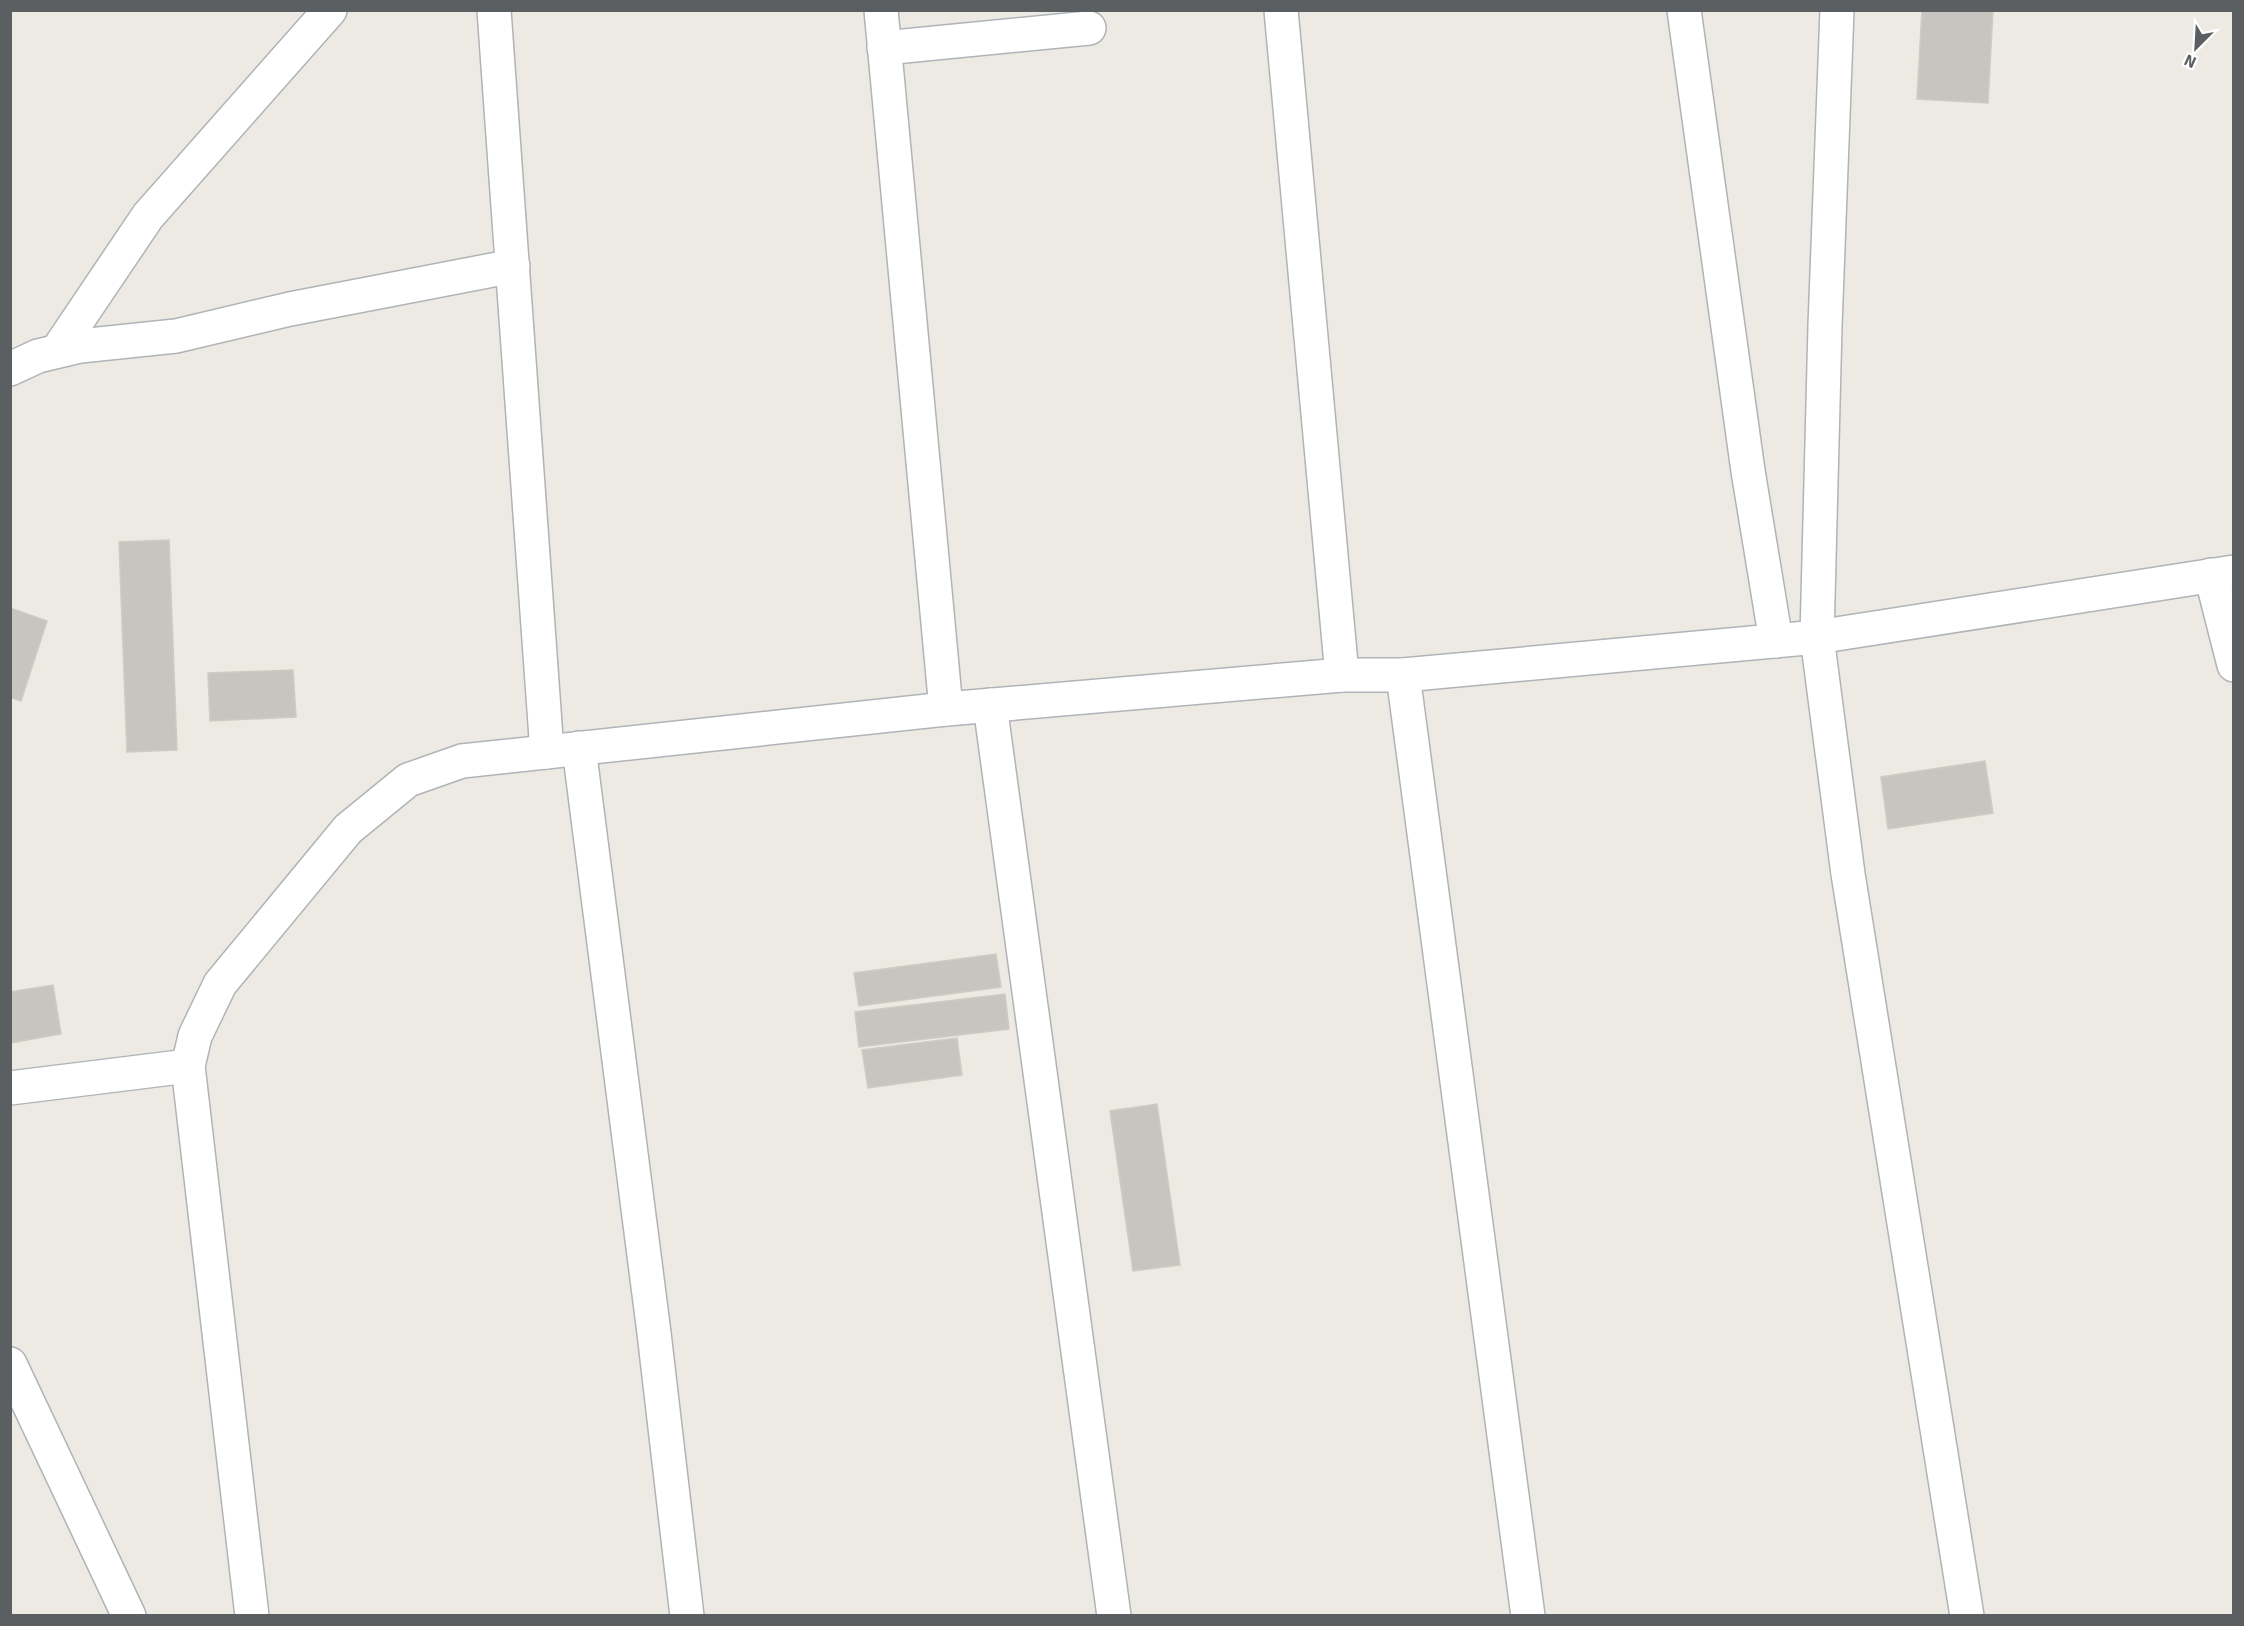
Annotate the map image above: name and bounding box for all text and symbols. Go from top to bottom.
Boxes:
north arrow [2166,18,2226,78]
text: N [2181,49,2199,72]

